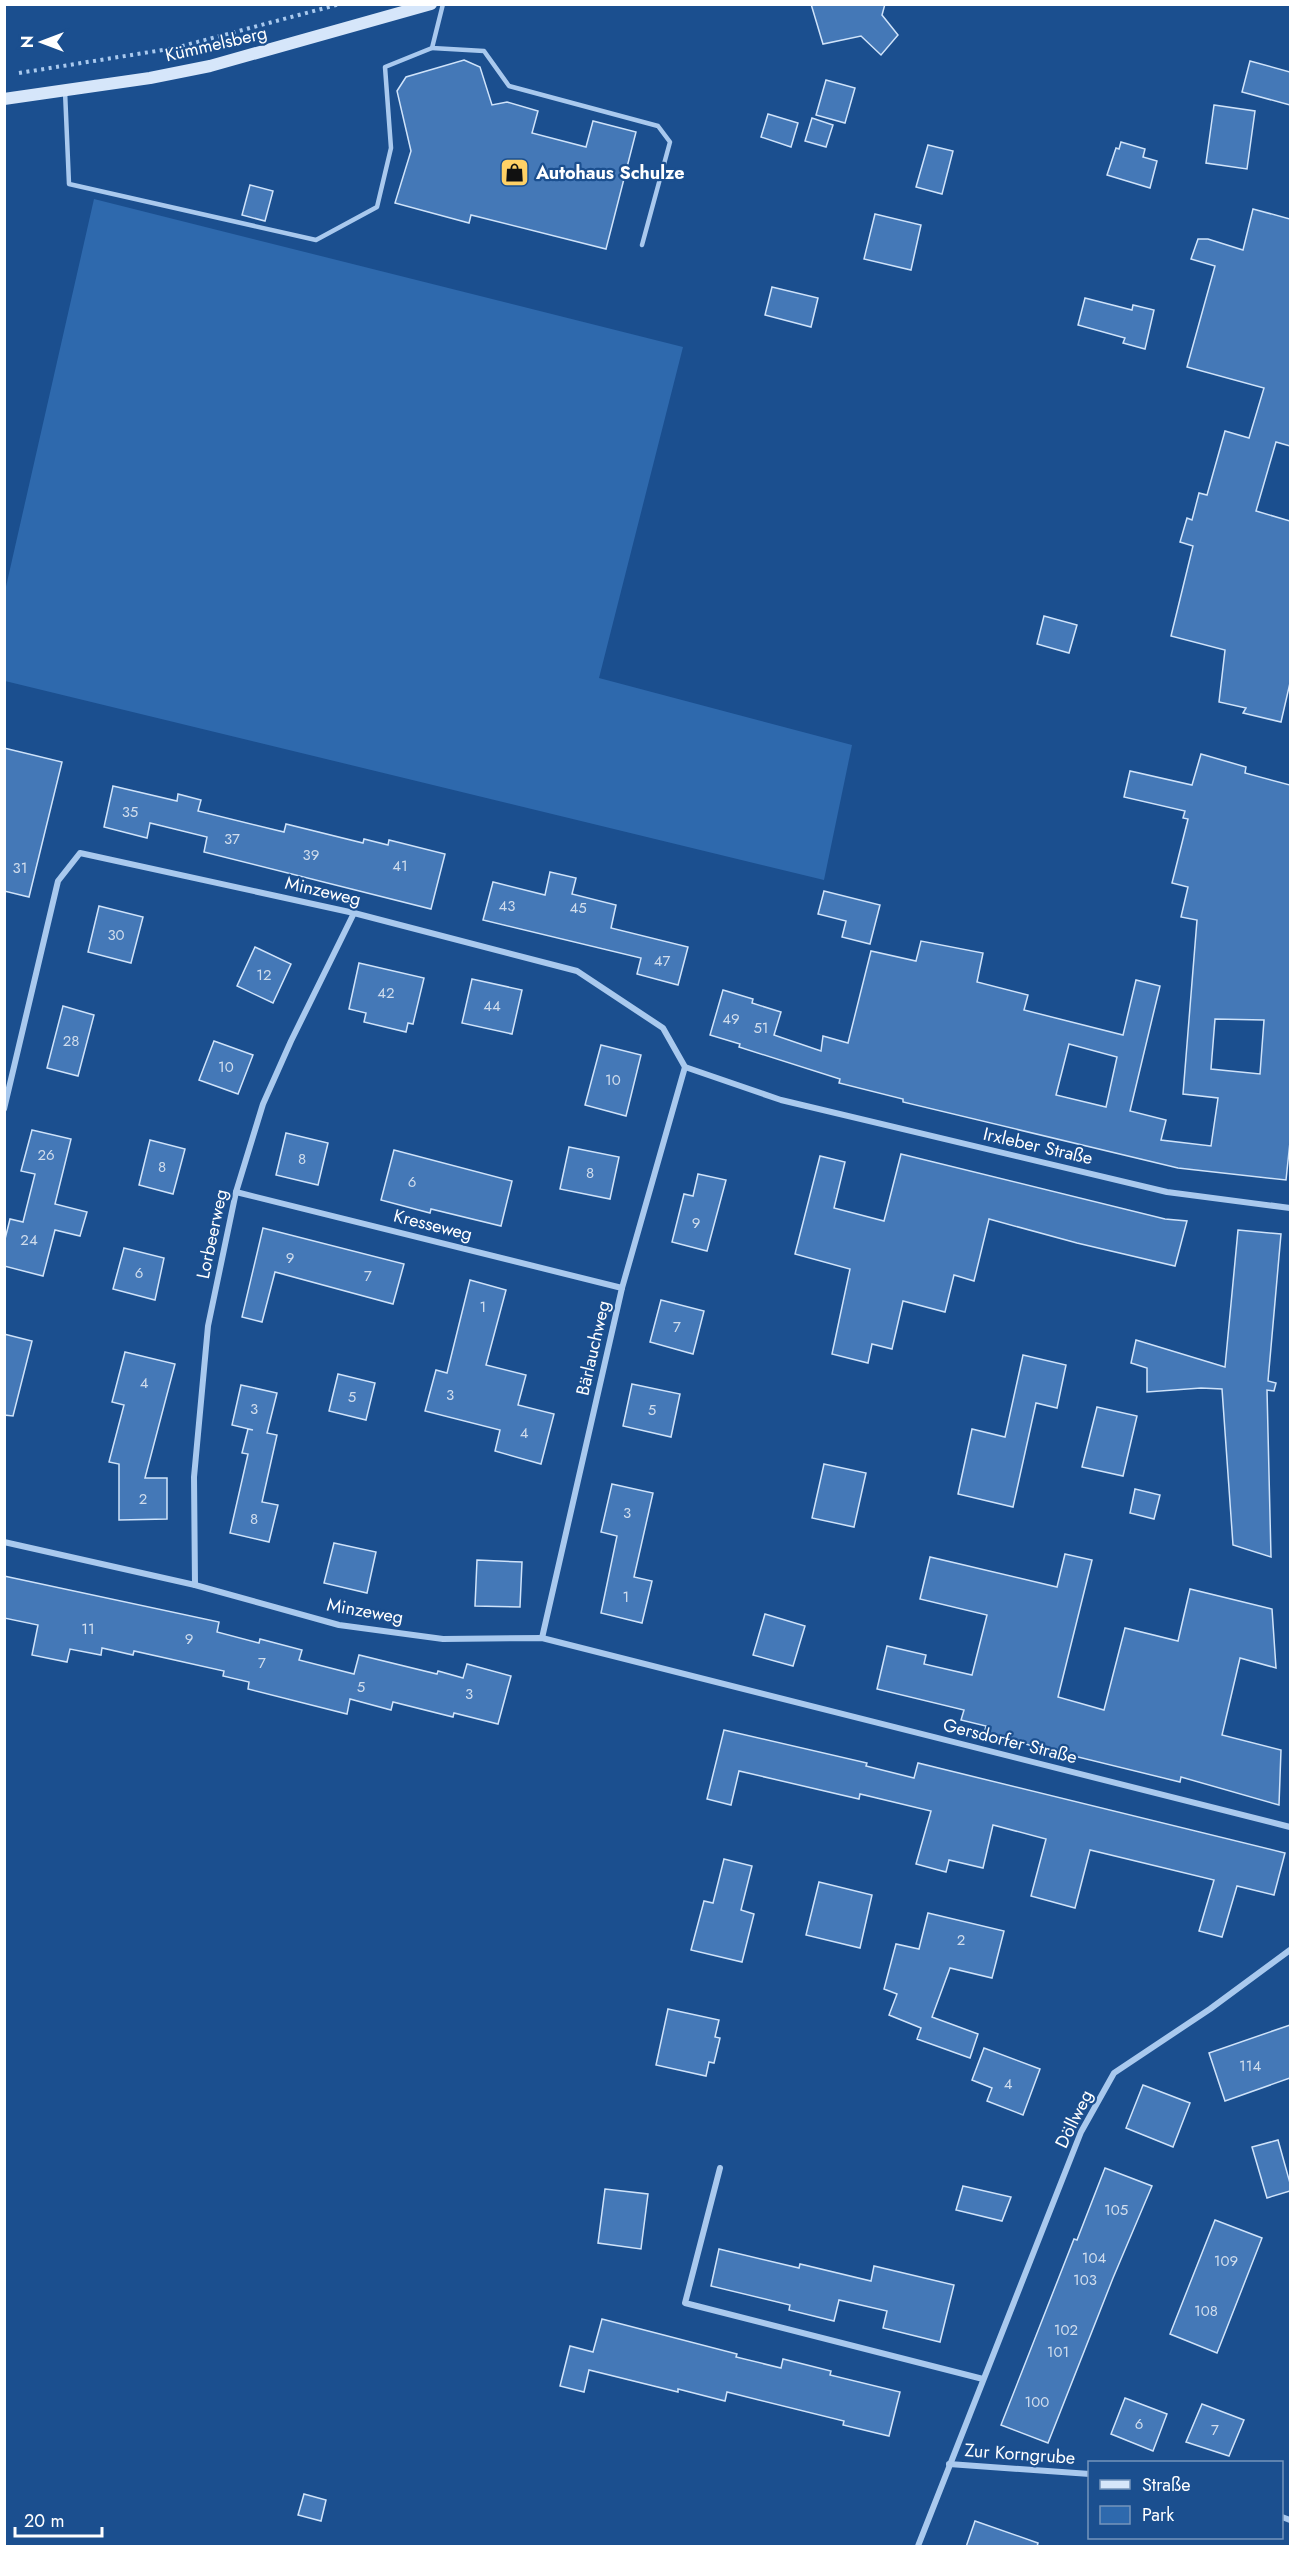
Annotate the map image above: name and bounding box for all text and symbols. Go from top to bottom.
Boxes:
north arrow [12,12,72,72]
street label: Kümmelsberg [162,20,270,68]
text: N [16,36,39,48]
shop icon: Autohaus Schulze [499,157,531,189]
place label: Autohaus Schulze [535,160,685,186]
house number: 35 [122,801,138,823]
house number: 37 [224,828,240,850]
house number: 39 [303,844,319,866]
house number: 41 [392,855,408,877]
house number: 31 [13,857,27,879]
street label: Minzeweg [282,870,364,912]
house number: 43 [499,895,515,917]
house number: 45 [569,897,587,919]
house number: 30 [107,924,125,946]
house number: 47 [654,950,670,972]
house number: 12 [256,964,272,986]
house number: 42 [377,982,395,1004]
house number: 44 [483,995,501,1017]
house number: 49 [722,1008,740,1030]
house number: 51 [753,1017,769,1039]
house number: 28 [63,1030,79,1052]
house number: 10 [218,1056,234,1078]
house number: 10 [605,1069,621,1091]
street label: Irxleber Straße [981,1121,1095,1171]
house number: 26 [37,1144,55,1166]
house number: 8 [298,1148,306,1170]
house number: 8 [158,1156,166,1178]
house number: 8 [586,1162,594,1184]
house number: 6 [408,1171,416,1193]
street label: Lorbeerweg [190,1187,234,1281]
street label: Kresseweg [391,1203,475,1247]
house number: 9 [692,1212,700,1234]
house number: 24 [20,1229,38,1251]
house number: 9 [286,1247,294,1269]
house number: 6 [135,1262,143,1284]
house number: 7 [364,1265,372,1287]
house number: 1 [480,1296,486,1318]
street label: Bärlauchweg [569,1298,617,1398]
house number: 7 [673,1316,681,1338]
house number: 4 [140,1372,149,1394]
house number: 3 [446,1384,454,1406]
house number: 5 [348,1386,356,1408]
house number: 3 [250,1398,258,1420]
house number: 5 [648,1399,656,1421]
house number: 4 [520,1422,529,1444]
house number: 2 [139,1488,147,1510]
house number: 3 [623,1502,631,1524]
house number: 8 [250,1508,258,1530]
house number: 1 [623,1586,629,1608]
street label: Minzeweg [325,1591,405,1631]
house number: 11 [81,1618,95,1640]
house number: 9 [185,1628,193,1650]
house number: 7 [258,1652,266,1674]
house number: 5 [357,1676,365,1698]
house number: 3 [465,1683,473,1705]
street label: Gersdorfer Straße [940,1712,1080,1770]
house number: 2 [957,1929,965,1951]
house number: 114 [1239,2055,1261,2077]
house number: 4 [1004,2073,1013,2095]
street label: Döllweg [1049,2086,1099,2152]
house number: 105 [1104,2199,1128,2221]
house number: 104 [1082,2247,1107,2269]
house number: 109 [1214,2250,1238,2272]
house number: 103 [1073,2269,1097,2291]
house number: 108 [1194,2300,1218,2322]
house number: 102 [1054,2319,1078,2341]
house number: 101 [1047,2341,1069,2363]
house number: 100 [1025,2391,1049,2413]
house number: 6 [1135,2413,1143,2435]
house number: 7 [1211,2419,1219,2441]
street label: Zur Korngrube [964,2437,1076,2471]
legend [1088,2461,1283,2539]
text: Straße [1142,2472,1190,2498]
scale bar [15,2500,102,2538]
text: Park [1142,2502,1174,2528]
text: 20 m [24,2508,64,2534]

